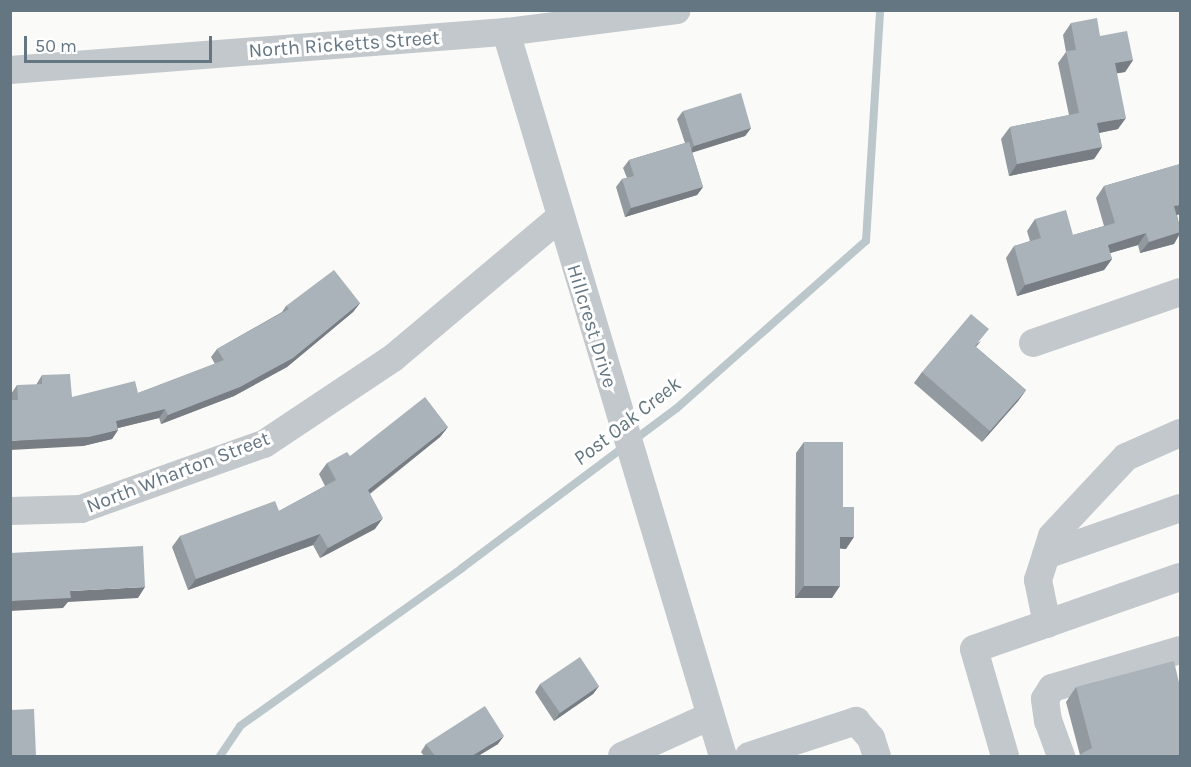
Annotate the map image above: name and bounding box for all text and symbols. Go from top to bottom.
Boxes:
scale bar [27,24,214,62]
street label: North Ricketts Street [248,25,440,63]
text: 50 m [35,35,77,57]
street label: Hillcrest Drive [562,261,622,391]
water label: Post Oak Creek [568,371,686,471]
street label: North Wharton Street [83,426,273,518]

